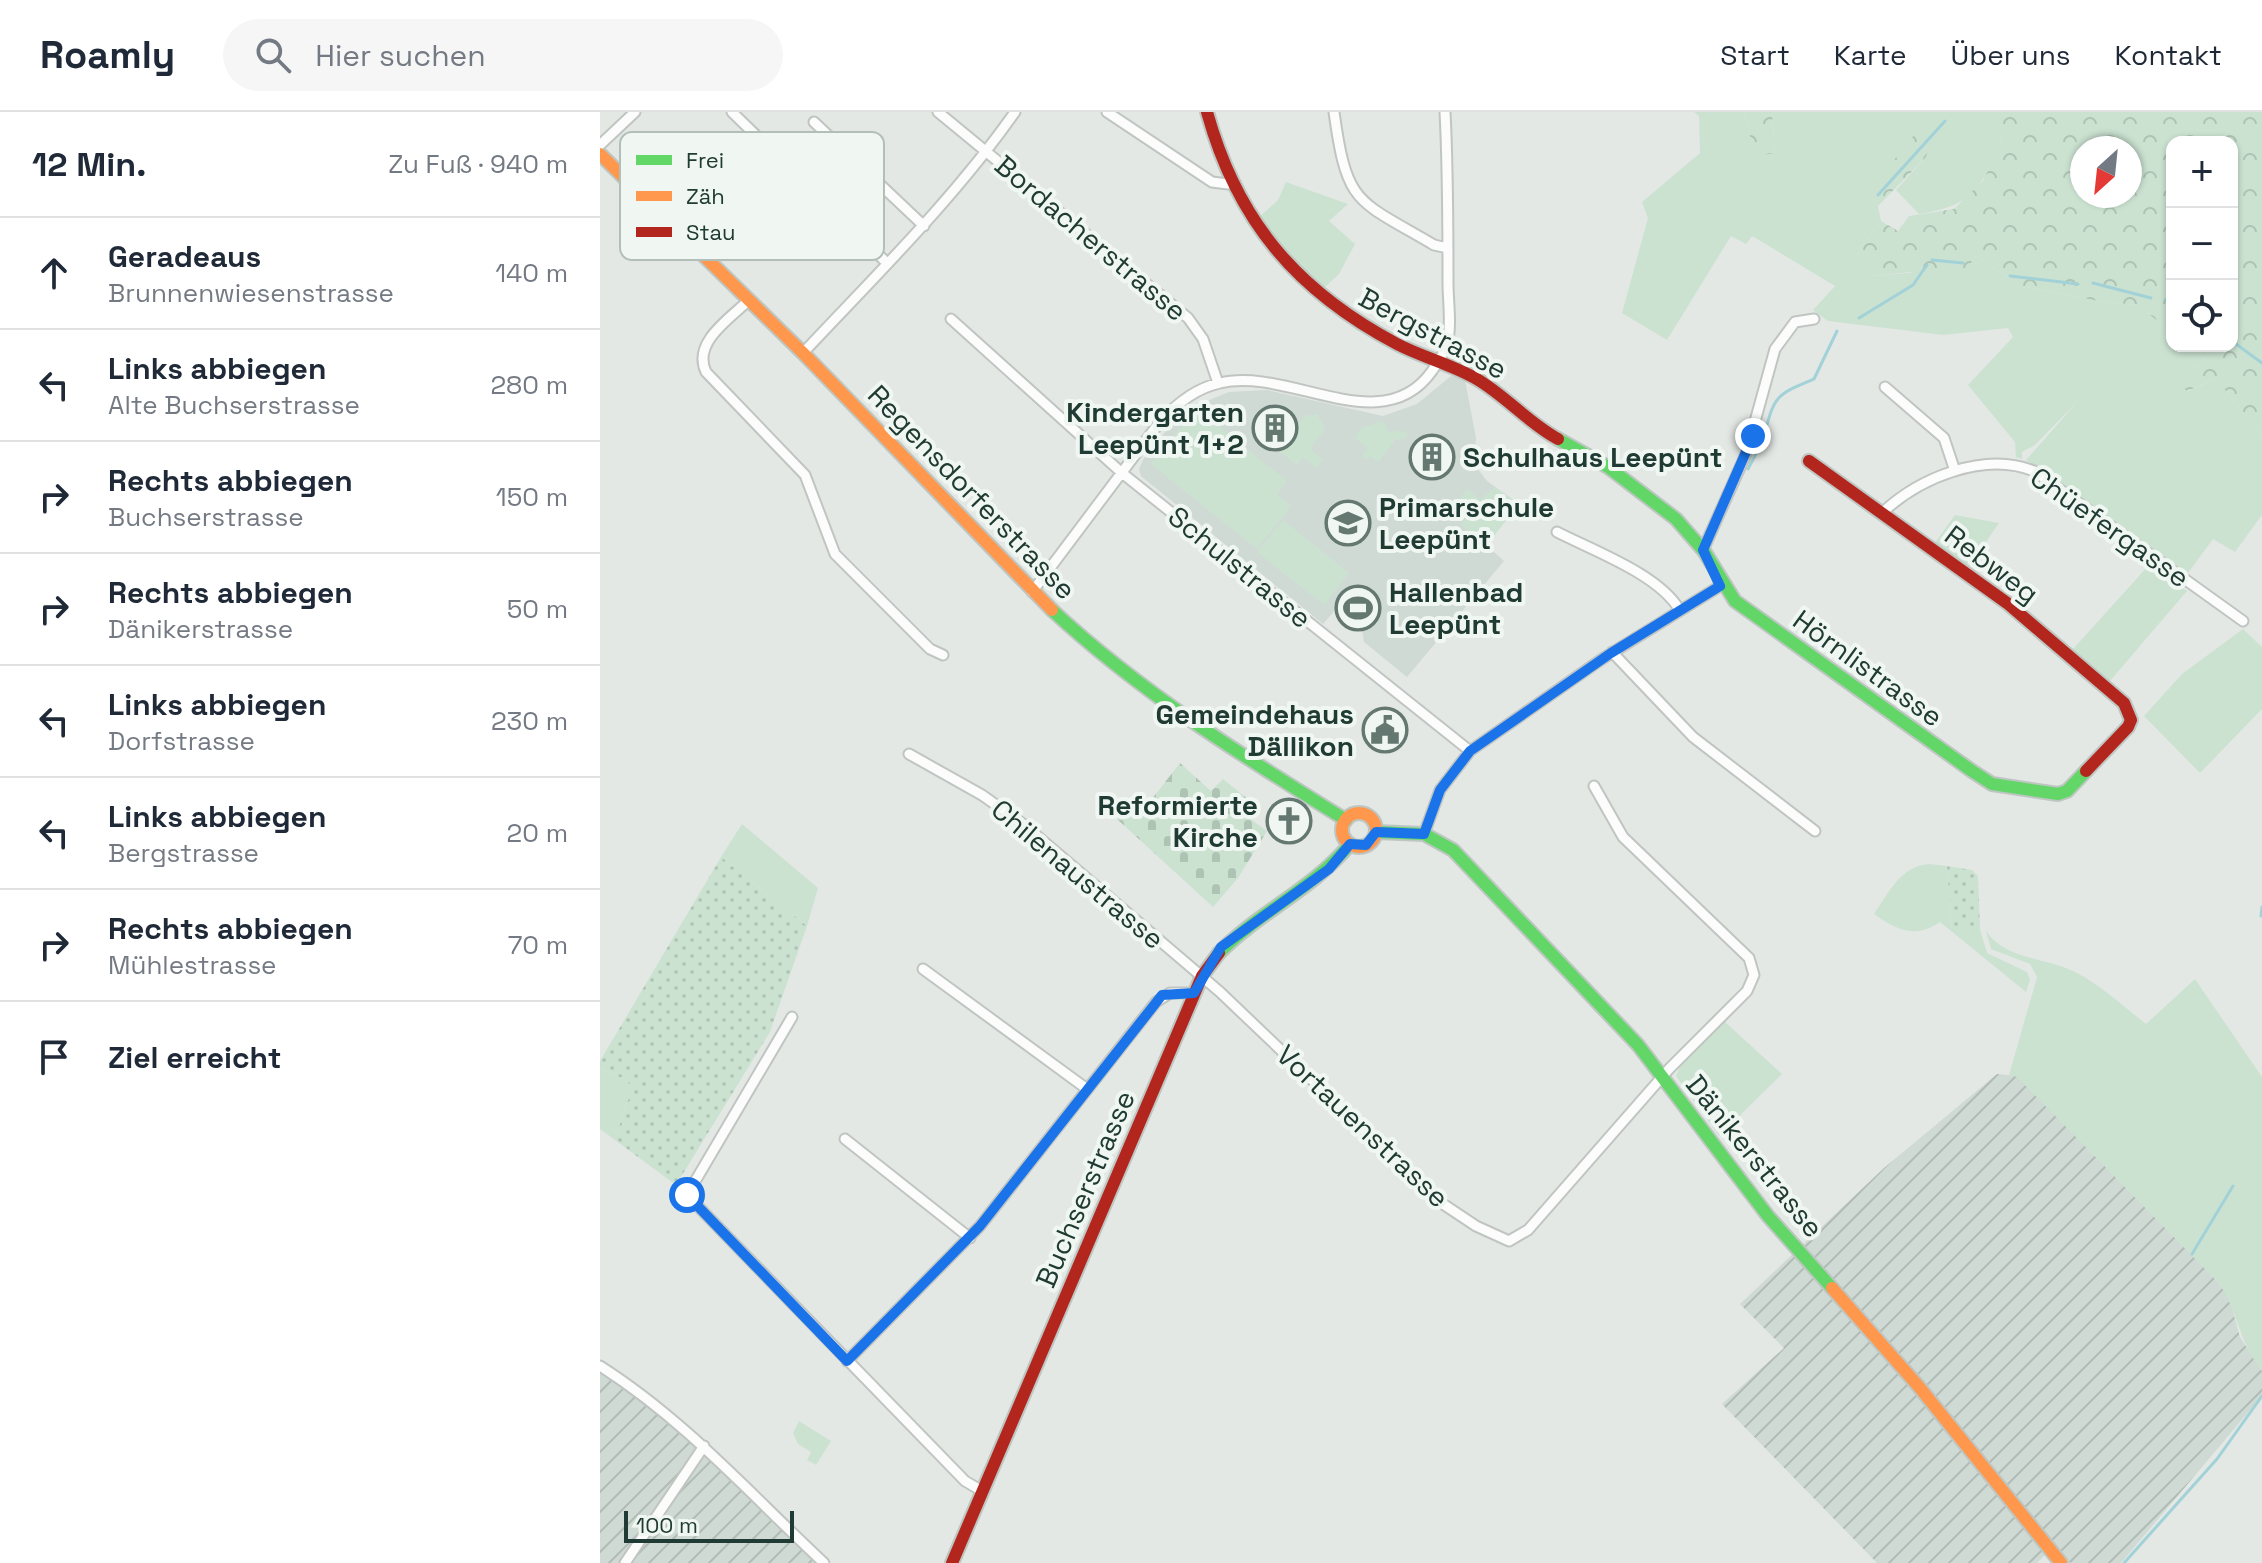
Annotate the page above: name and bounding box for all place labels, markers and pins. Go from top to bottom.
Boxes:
place label: Kindergarten Leepünt 1+2 [1066,394,1244,462]
building icon: Kindergarten Leepünt 1+2 [1251,404,1299,452]
building icon: Schulhaus Leepünt [1408,433,1456,481]
place label: Schulhaus Leepünt [1463,439,1722,475]
place label: Primarschule Leepünt [1379,489,1554,557]
school or university icon: Primarschule Leepünt [1324,499,1372,547]
place label: Hallenbad Leepünt [1389,574,1524,642]
sports icon: Hallenbad Leepünt [1334,584,1382,632]
place label: Gemeindehaus Dällikon [1156,696,1354,764]
public building icon: Gemeindehaus Dällikon [1361,706,1409,754]
place label: Reformierte Kirche [1098,787,1258,855]
church icon: Reformierte Kirche [1265,797,1313,845]

